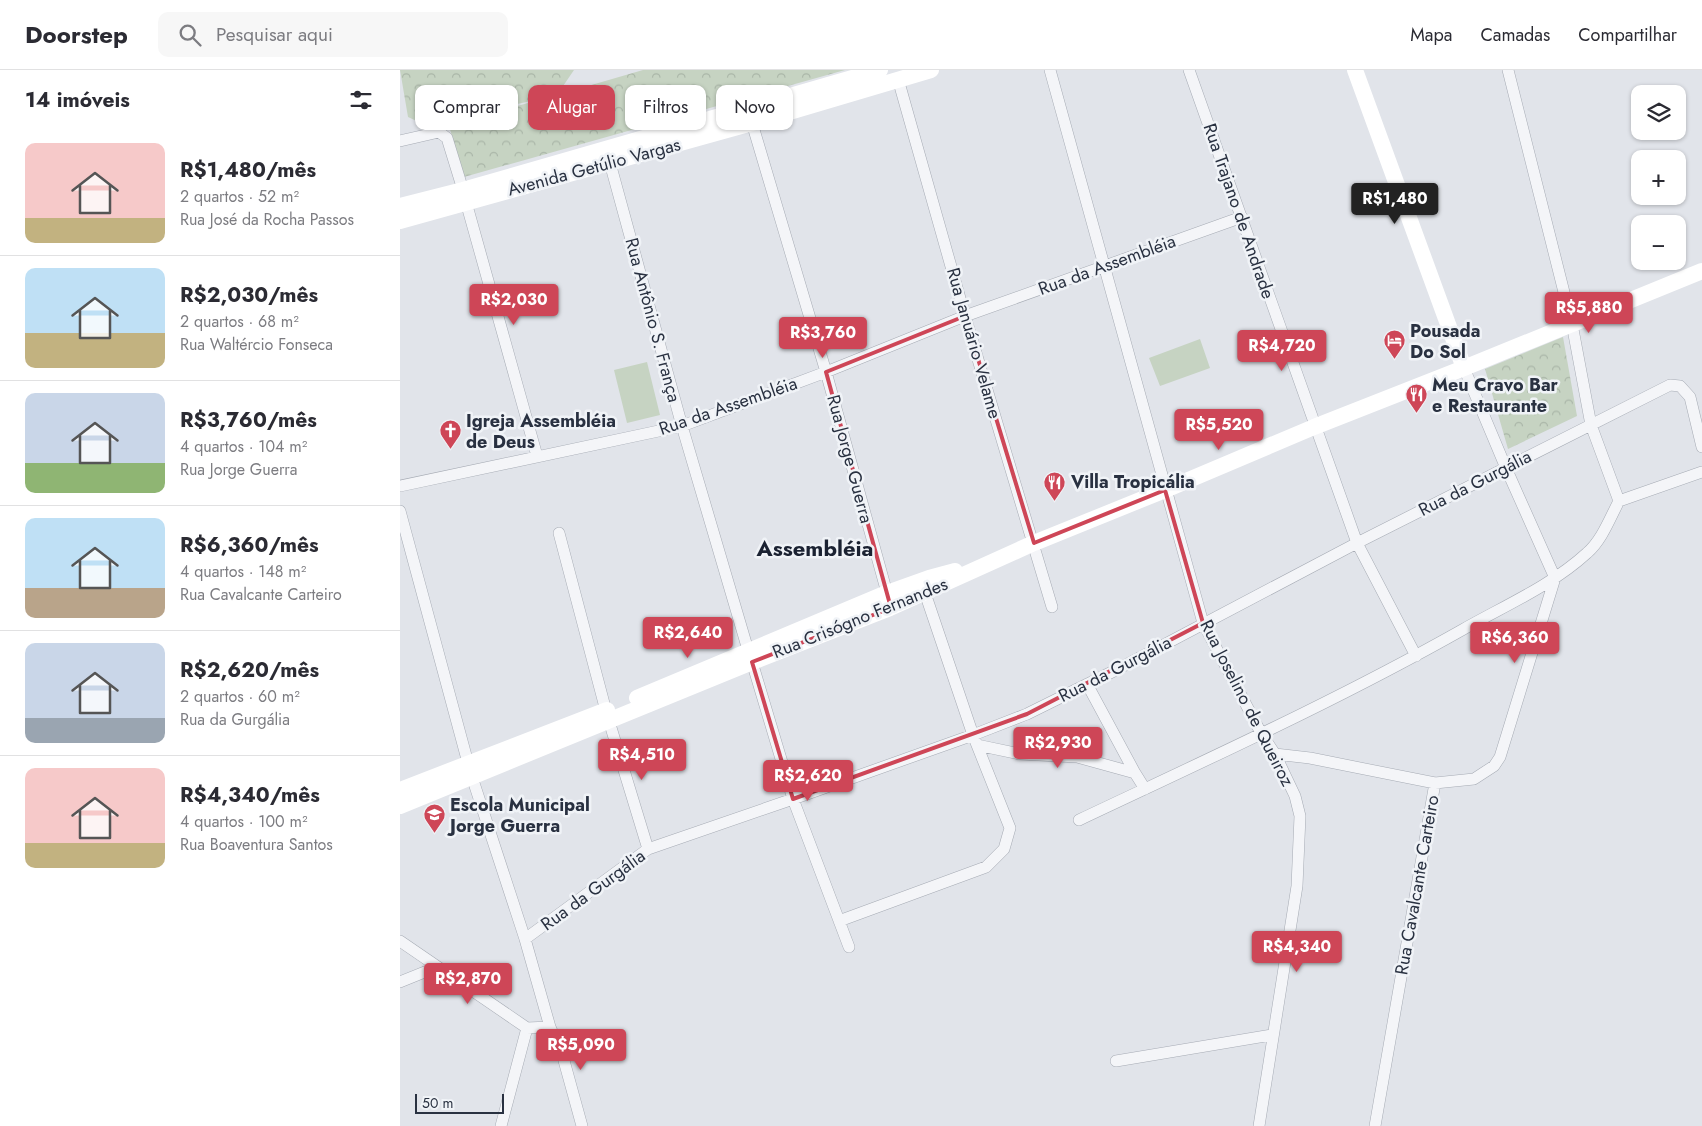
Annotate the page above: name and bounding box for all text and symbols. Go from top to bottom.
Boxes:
search box [158,12,508,57]
text: Doorstep [25,17,128,52]
icon: search [176,21,204,49]
text: Pesquisar aqui [216,21,333,48]
text: Mapa [1410,22,1452,48]
text: Camadas [1480,22,1550,48]
text: Compartilhar [1578,22,1677,48]
text: 14 imóveis [25,85,130,115]
chip: Comprar [415,85,518,130]
chip: Alugar [528,85,615,130]
chip: Filtros [625,85,706,130]
chip: Novo [716,85,793,130]
map controls [1631,85,1686,270]
button: layers [1631,85,1686,140]
icon: filters [347,86,375,114]
street label: Rua Trajano de Andrade [1197,120,1281,302]
street label: Avenida Getúlio Vargas [505,131,683,203]
button: + [1631,150,1686,205]
text: R$1,480/mês [180,155,316,185]
icon: home [65,163,125,223]
pin: R$1,480 [1349,182,1441,225]
text: 2 quartos · 52 m² [180,185,299,208]
text: R$1,480 [1362,187,1428,210]
text: Rua José da Rocha Passos [180,208,354,231]
button: − [1631,215,1686,270]
street label: Rua da Assembléia [1035,228,1179,302]
street label: Rua Antônio S. França [619,235,687,405]
street label: Rua Januário Velame [940,264,1008,422]
text: R$2,030/mês [180,280,318,310]
pin: R$2,030 [468,284,560,326]
icon: home [65,288,125,348]
text: R$2,030 [480,288,548,311]
pin: R$5,880 [1543,292,1635,334]
text: R$5,880 [1556,296,1622,319]
text: 2 quartos · 68 m² [180,310,299,333]
pin: R$3,760 [777,316,869,359]
place label: Pousada Do Sol [1410,318,1480,365]
text: R$3,760 [790,321,856,344]
hotel icon: Pousada Do Sol [1382,329,1406,360]
pin: R$4,720 [1236,330,1328,372]
text: Rua Waltércio Fonseca [180,333,333,356]
text: R$4,720 [1248,334,1316,357]
street label: Rua da Assembléia [655,370,801,442]
place label: Meu Cravo Bar e Restaurante [1432,372,1559,419]
restaurant icon: Meu Cravo Bar e Restaurante [1404,383,1428,414]
street label: Rua Jorge Guerra [820,392,880,526]
text: R$3,760/mês [180,405,317,435]
place label: Igreja Assembléia de Deus [466,408,616,455]
pin: R$5,520 [1173,408,1265,451]
icon: home [65,413,125,473]
text: R$5,520 [1185,413,1253,436]
church icon: Igreja Assembléia de Deus [438,419,462,450]
text: 4 quartos · 104 m² [180,435,307,458]
street label: Rua da Gurgália [1414,443,1536,523]
text: Rua Jorge Guerra [180,458,298,481]
place label: Villa Tropicália [1070,469,1195,495]
restaurant icon: Villa Tropicália [1043,470,1067,501]
text: R$6,360/mês [180,530,319,560]
district label: Assembléia [756,532,873,564]
icon: home [65,538,125,598]
text: 4 quartos · 148 m² [180,560,306,583]
street label: Rua Crisógno Fernandes [768,571,952,665]
text: Rua Cavalcante Carteiro [180,583,342,606]
street label: Rua Joselino de Queiroz [1194,615,1301,792]
pin: R$2,640 [642,616,734,659]
text: R$2,640 [654,621,722,644]
pin: R$6,360 [1469,622,1561,664]
text: R$6,360 [1481,626,1549,649]
street label: Rua da Gurgália [1054,629,1176,709]
text: R$2,620/mês [180,655,319,685]
icon: home [65,663,125,723]
text: 2 quartos · 60 m² [180,685,300,708]
text: Rua da Gurgália [180,708,290,731]
pin: R$2,930 [1012,726,1104,769]
text: R$2,930 [1024,731,1092,754]
pin: R$4,510 [596,738,688,781]
text: R$4,510 [609,743,675,766]
pin: R$2,620 [762,760,854,802]
text: R$2,620 [774,764,842,787]
text: R$4,340/mês [180,780,320,810]
icon: home [65,788,125,848]
place label: Escola Municipal Jorge Guerra [447,792,590,839]
street label: Rua Cavalcante Carteiro [1388,793,1446,977]
school or university icon: Escola Municipal Jorge Guerra [422,803,446,834]
text: 4 quartos · 100 m² [180,810,307,833]
text: Rua Boaventura Santos [180,833,333,856]
street label: Rua da Gurgália [535,843,651,937]
pin: R$4,340 [1251,930,1343,973]
text: R$4,340 [1263,935,1331,958]
pin: R$2,870 [422,962,514,1005]
text: R$2,870 [435,967,501,990]
pin: R$5,090 [535,1028,627,1071]
text: R$5,090 [547,1033,615,1056]
scale bar [415,1091,504,1114]
text: 50 m [422,1093,453,1113]

